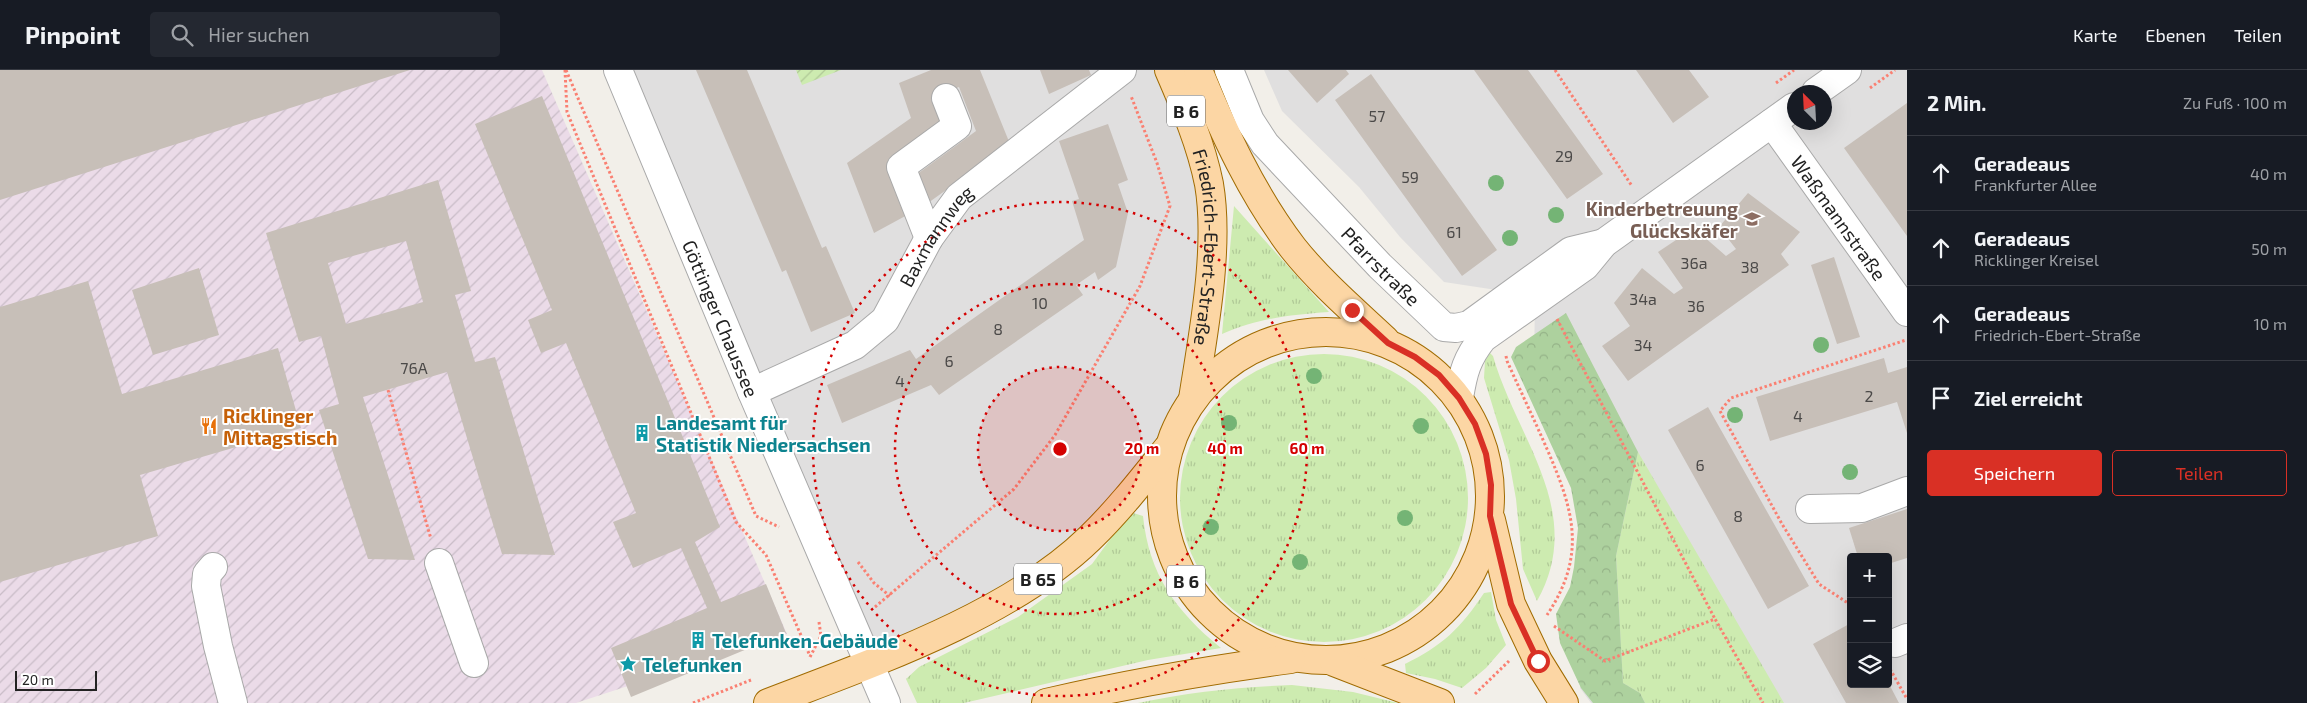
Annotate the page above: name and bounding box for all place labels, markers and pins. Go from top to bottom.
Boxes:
place label: Kinderbetreuung Glückskäfer [1586,197,1738,242]
school or university icon: Kinderbetreuung Glückskäfer [1742,209,1762,229]
place label: Ricklinger Mittagstisch [223,404,337,449]
place label: Landesamt für Statistik Niedersachsen [656,411,871,456]
restaurant icon: Ricklinger Mittagstisch [199,416,219,436]
building icon: Landesamt für Statistik Niedersachsen [632,423,652,443]
centre of rings [1051,440,1069,458]
place label: Telefunken-Gebäude [712,629,899,652]
building icon: Telefunken-Gebäude [688,630,708,650]
place label: Telefunken [642,653,742,676]
place icon: Telefunken [618,654,638,674]

